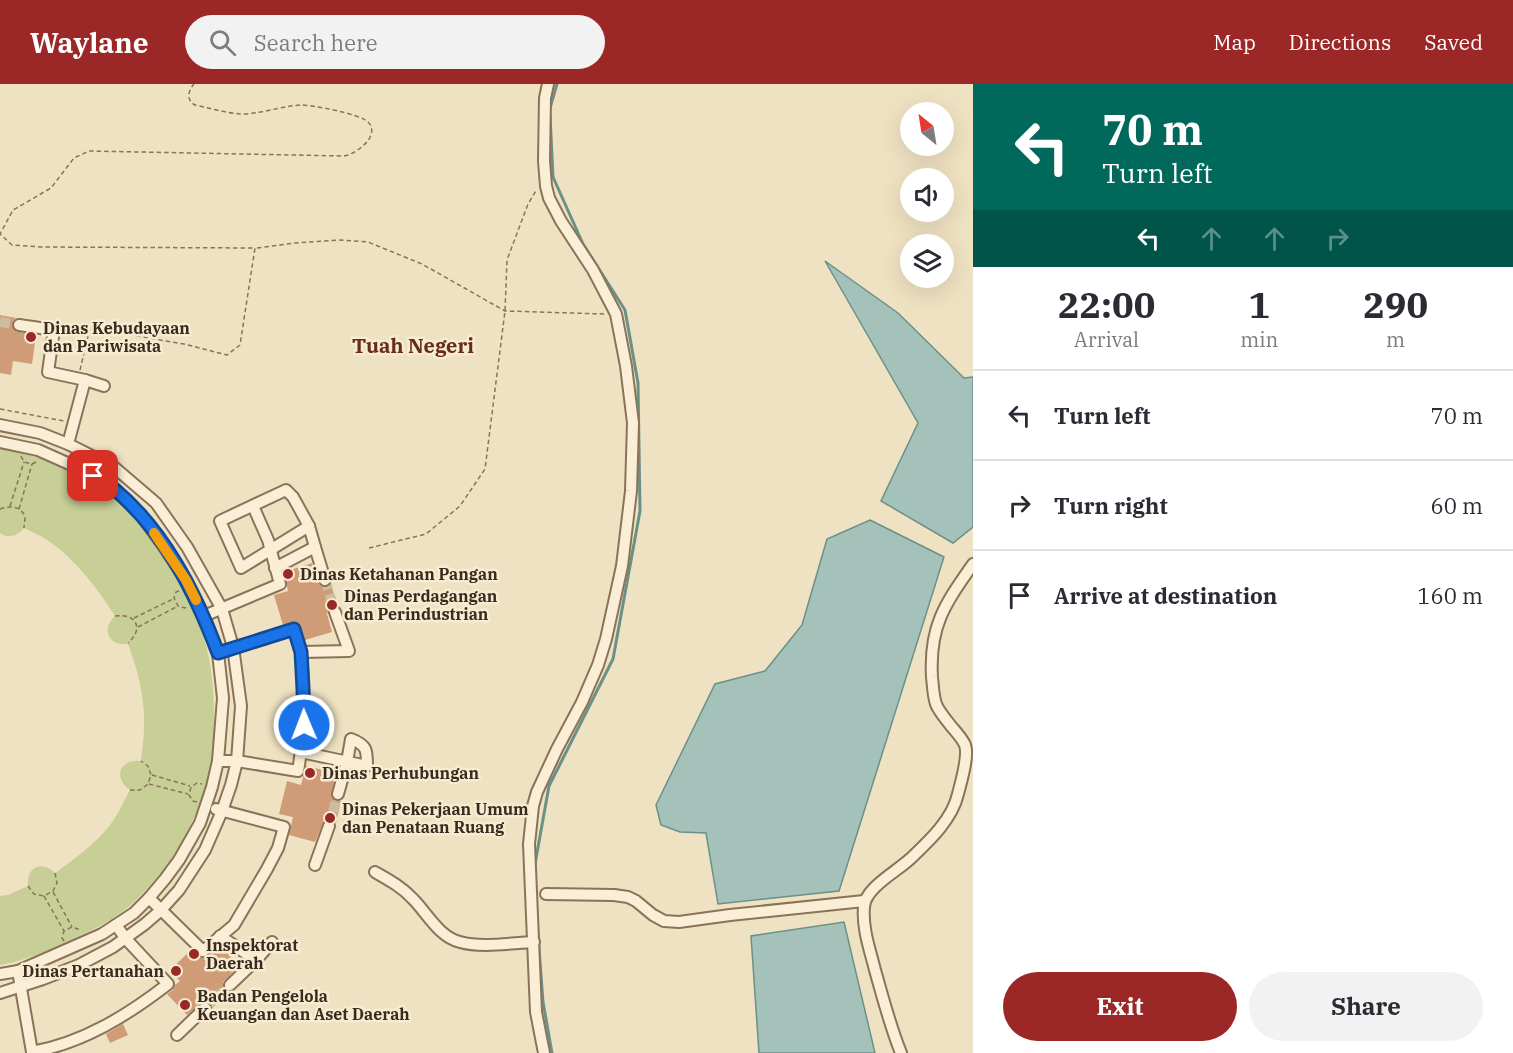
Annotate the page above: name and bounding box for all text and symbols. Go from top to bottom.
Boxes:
search box [185,15,605,69]
text: Waylane [30,24,149,61]
icon: search [206,26,239,59]
text: Search here [254,28,378,57]
text: Map [1213,28,1256,56]
text: Directions [1289,28,1391,56]
text: Saved [1424,28,1483,56]
north arrow [900,102,954,156]
map controls [900,102,954,288]
text: 70 m [1102,102,1203,157]
icon: left [1003,108,1081,186]
text: Turn left [1102,155,1213,190]
button: sound [900,168,954,222]
icon: left [1132,222,1165,255]
icon: ahead [1195,222,1228,255]
icon: ahead [1258,222,1291,255]
icon: right [1321,222,1354,255]
button: layers [900,234,954,288]
text: 22:00 [1058,281,1155,328]
text: 1 [1248,281,1270,328]
text: 290 [1363,281,1428,328]
place label: Dinas Kebudayaan dan Pariwisata [43,318,190,356]
text: Arrival [1074,326,1139,353]
text: min [1240,326,1278,353]
text: m [1386,326,1405,353]
marker: Dinas Kebudayaan dan Pariwisata [24,330,38,344]
district label: Tuah Negeri [352,332,474,359]
icon: left [1003,399,1036,432]
text: Turn left [1054,401,1150,430]
text: 70 m [1431,401,1483,430]
pin [67,450,118,501]
icon: arrive [76,459,109,492]
icon: right [1003,489,1036,522]
text: Turn right [1054,491,1168,520]
text: 60 m [1431,491,1483,520]
place label: Dinas Ketahanan Pangan [300,564,498,584]
marker: Dinas Ketahanan Pangan [281,567,295,581]
icon: arrive [1003,579,1036,612]
text: Arrive at destination [1054,581,1277,610]
text: 160 m [1417,581,1483,610]
place label: Dinas Perdagangan dan Perindustrian [344,586,498,624]
marker: Dinas Perdagangan dan Perindustrian [325,598,339,612]
position arrow [272,693,336,757]
place label: Dinas Perhubungan [322,763,479,783]
marker: Dinas Perhubungan [303,766,317,780]
place label: Dinas Pekerjaan Umum dan Penataan Ruang [342,799,529,837]
marker: Dinas Pekerjaan Umum dan Penataan Ruang [323,811,337,825]
place label: Inspektorat Daerah [206,935,298,973]
marker: Inspektorat Daerah [187,947,201,961]
place label: Dinas Pertanahan [22,961,164,981]
marker: Dinas Pertanahan [169,964,183,978]
button: Exit [1003,972,1237,1041]
button: Share [1249,972,1483,1041]
place label: Badan Pengelola Keuangan dan Aset Daerah [197,986,410,1024]
marker: Badan Pengelola Keuangan dan Aset Daerah [178,998,192,1012]

